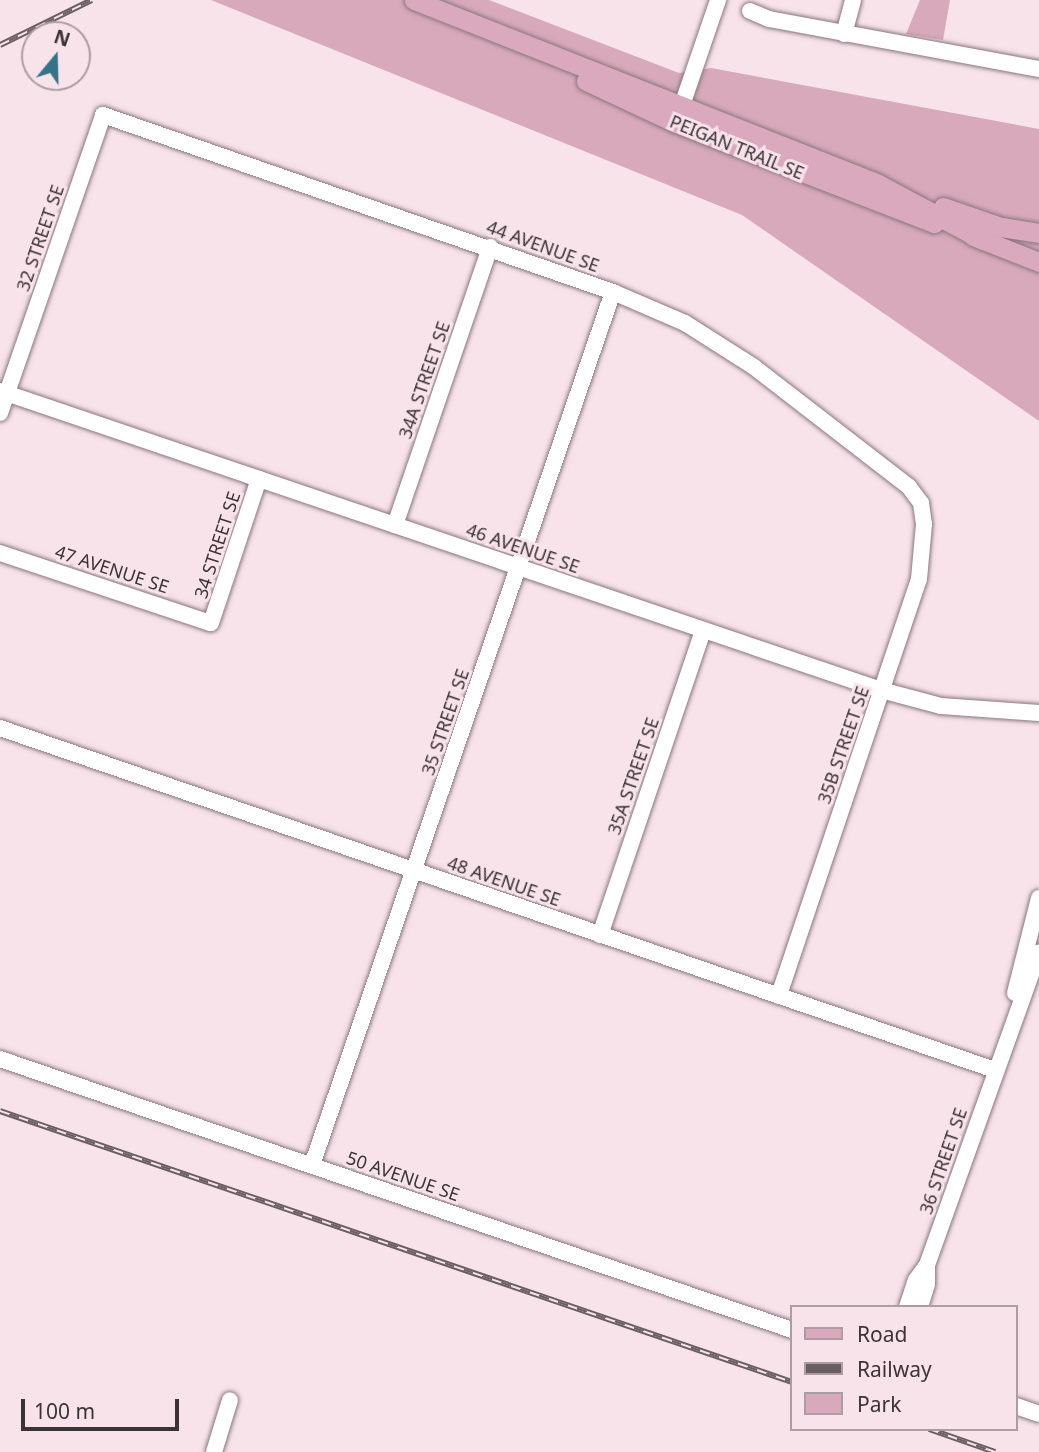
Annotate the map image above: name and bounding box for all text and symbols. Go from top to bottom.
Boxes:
north arrow [21,21,91,91]
text: N [51,23,74,53]
street label: PEIGAN TRAIL SE [667,110,807,184]
street label: 32 STREET SE [12,182,68,294]
street label: 44 AVENUE SE [484,216,602,276]
street label: 34A STREET SE [394,319,454,441]
street label: 34 STREET SE [190,489,244,601]
street label: 46 AVENUE SE [464,519,582,577]
street label: 47 AVENUE SE [52,540,172,598]
street label: 35 STREET SE [417,666,473,778]
street label: 35B STREET SE [813,683,873,807]
street label: 35A STREET SE [603,715,663,837]
street label: 48 AVENUE SE [445,852,563,910]
street label: 36 STREET SE [915,1105,971,1217]
street label: 50 AVENUE SE [344,1147,462,1205]
legend [790,1305,1018,1431]
text: Road [857,1320,907,1348]
text: Railway [857,1355,932,1383]
scale bar [24,1386,182,1430]
text: Park [857,1390,901,1418]
text: 100 m [34,1397,95,1425]

